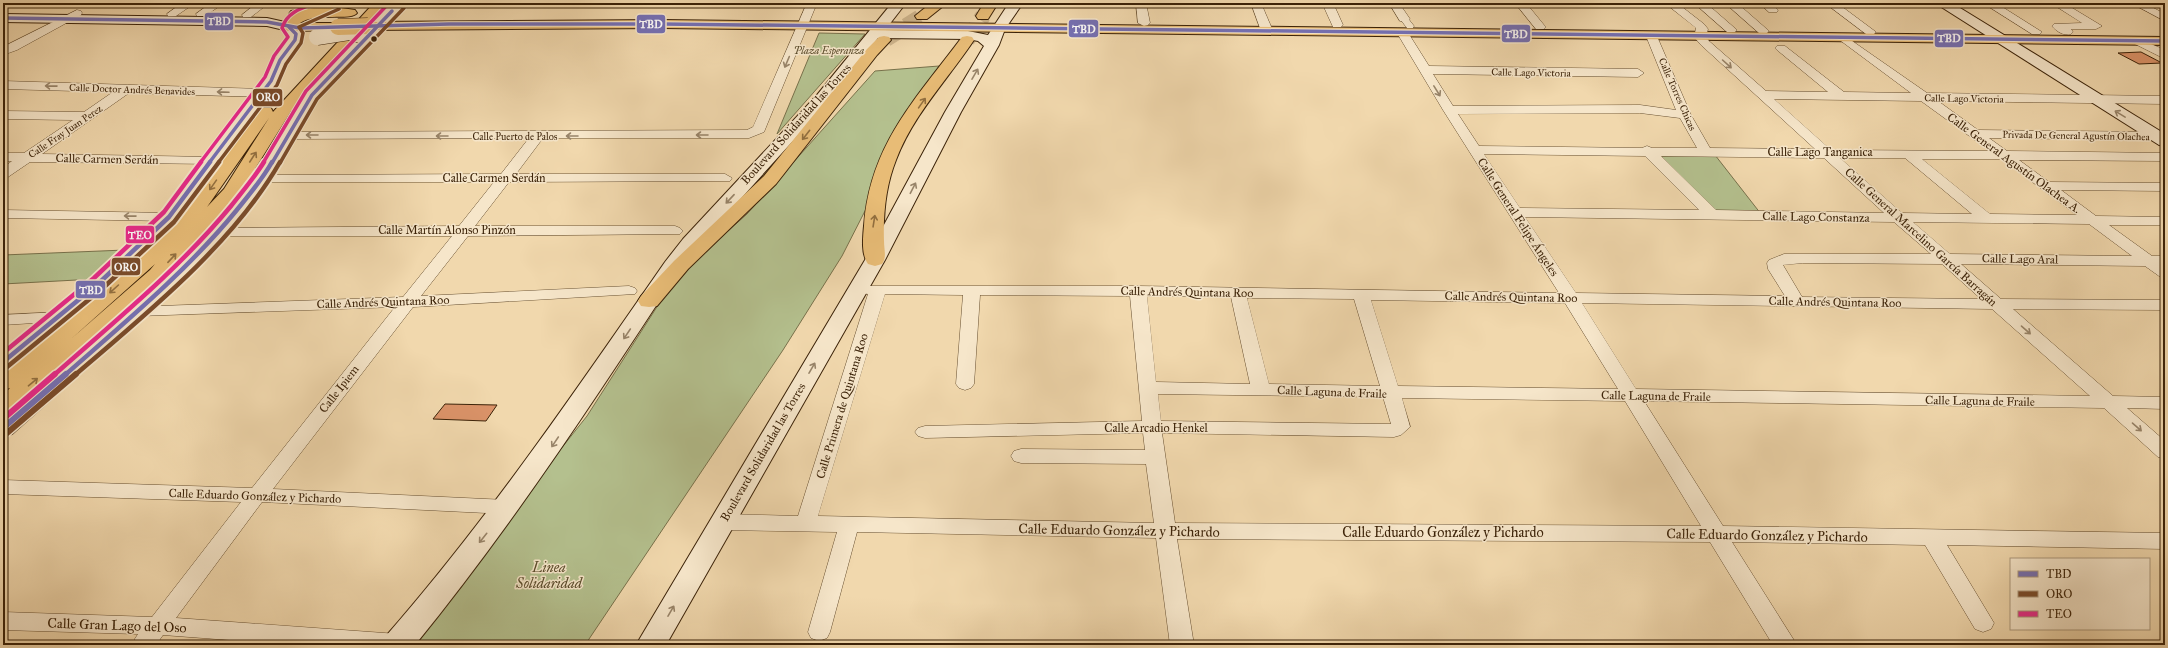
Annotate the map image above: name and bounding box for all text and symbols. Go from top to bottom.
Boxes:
line badge: TBD [204,12,234,31]
line badge: TBD [636,14,666,34]
text: TBD [206,15,231,28]
text: TBD [638,18,663,31]
line badge: TBD [1068,19,1099,38]
text: TBD [1071,23,1096,36]
line badge: TBD [1501,24,1531,43]
text: TBD [1503,28,1528,41]
line badge: TBD [1934,29,1964,48]
text: TBD [1936,32,1961,45]
unlabelled marker [369,34,379,44]
park label: Plaza Esperanza [794,45,865,58]
one-way arrow [783,55,791,67]
street label: Calle Torres Chicas [1656,56,1699,133]
one-way arrow [1722,59,1733,68]
street label: Boulevard Solidaridad las Torres [738,61,854,187]
street label: Calle Lago Victoria [1491,66,1572,80]
one-way arrow [971,68,979,80]
street label: Calle Doctor Andrés Benavides [69,82,195,98]
one-way arrow [45,83,58,90]
one-way arrow [1434,85,1442,97]
one-way arrow [217,88,230,96]
line badge: ORO [252,88,283,107]
text: ORO [256,91,281,104]
street label: Calle Lago Victoria [1924,92,2005,106]
one-way arrow [918,97,927,108]
street label: Calle Fray Juan Perez [26,102,106,162]
street label: Calle General Agustín Olachea A. [1944,110,2083,217]
one-way arrow [2115,110,2126,118]
street label: Privada De General Agustín Olachea [2002,129,2151,143]
one-way arrow [802,130,811,141]
one-way arrow [306,131,319,139]
street label: Calle Puerto de Palos [472,131,558,143]
one-way arrow [696,131,709,139]
one-way arrow [436,132,449,140]
one-way arrow [566,132,579,140]
street label: Calle Lago Tanganica [1767,145,1873,160]
street label: Calle Carmen Serdán [55,151,159,167]
one-way arrow [249,152,257,163]
street label: Calle General Felipe Ángeles [1474,155,1562,279]
street label: Calle General Marcelino García Barragán [1841,165,2000,310]
street label: Calle Carmen Serdán [442,171,546,185]
one-way arrow [209,179,217,190]
one-way arrow [909,182,917,194]
one-way arrow [725,194,734,204]
street label: Calle Lago Constanza [1762,209,1871,226]
one-way arrow [124,212,137,220]
one-way arrow [870,215,878,228]
street label: Calle Martín Alonso Pinzón [378,223,516,237]
line badge: TEO [125,225,155,244]
text: TEO [127,229,153,242]
street label: Calle Lago Aral [1982,251,2059,268]
one-way arrow [167,253,176,264]
line badge: ORO [111,257,141,276]
text: ORO [114,261,139,274]
line badge: TBD [75,280,106,299]
text: TBD [78,284,103,297]
street label: Calle Andrés Quintana Roo [1120,284,1254,300]
one-way arrow [109,285,120,294]
street label: Calle Andrés Quintana Roo [1444,289,1578,305]
street label: Calle Andrés Quintana Roo [316,293,450,311]
street label: Calle Andrés Quintana Roo [1768,294,1902,310]
one-way arrow [2021,326,2031,335]
one-way arrow [623,328,631,339]
street label: Calle Primera de Quintana Roo [813,332,871,480]
street label: Calle Ipiem [316,362,362,416]
one-way arrow [808,362,816,374]
one-way arrow [28,378,38,387]
street label: Boulevard Solidaridad las Torres [718,380,808,524]
street label: Calle Laguna de Fraile [1277,383,1387,402]
street label: Calle Laguna de Fraile [1601,388,1711,405]
street label: Calle Laguna de Fraile [1925,393,2035,410]
street label: Calle Arcadio Henkel [1104,421,1208,435]
one-way arrow [2131,423,2142,432]
one-way arrow [551,436,559,447]
street label: Calle Eduardo González y Pichardo [168,486,342,506]
street label: Calle Eduardo González y Pichardo [1018,520,1220,541]
street label: Calle Eduardo González y Pichardo [1342,524,1544,541]
street label: Calle Eduardo González y Pichardo [1666,525,1868,546]
one-way arrow [479,533,488,544]
legend [2010,558,2150,630]
park label: Linea Solidaridad [515,559,584,592]
text: TBD [2046,567,2072,581]
text: ORO [2046,587,2072,601]
one-way arrow [667,605,675,617]
text: TEO [2046,607,2072,621]
street label: Calle Gran Lago del Oso [47,615,187,636]

